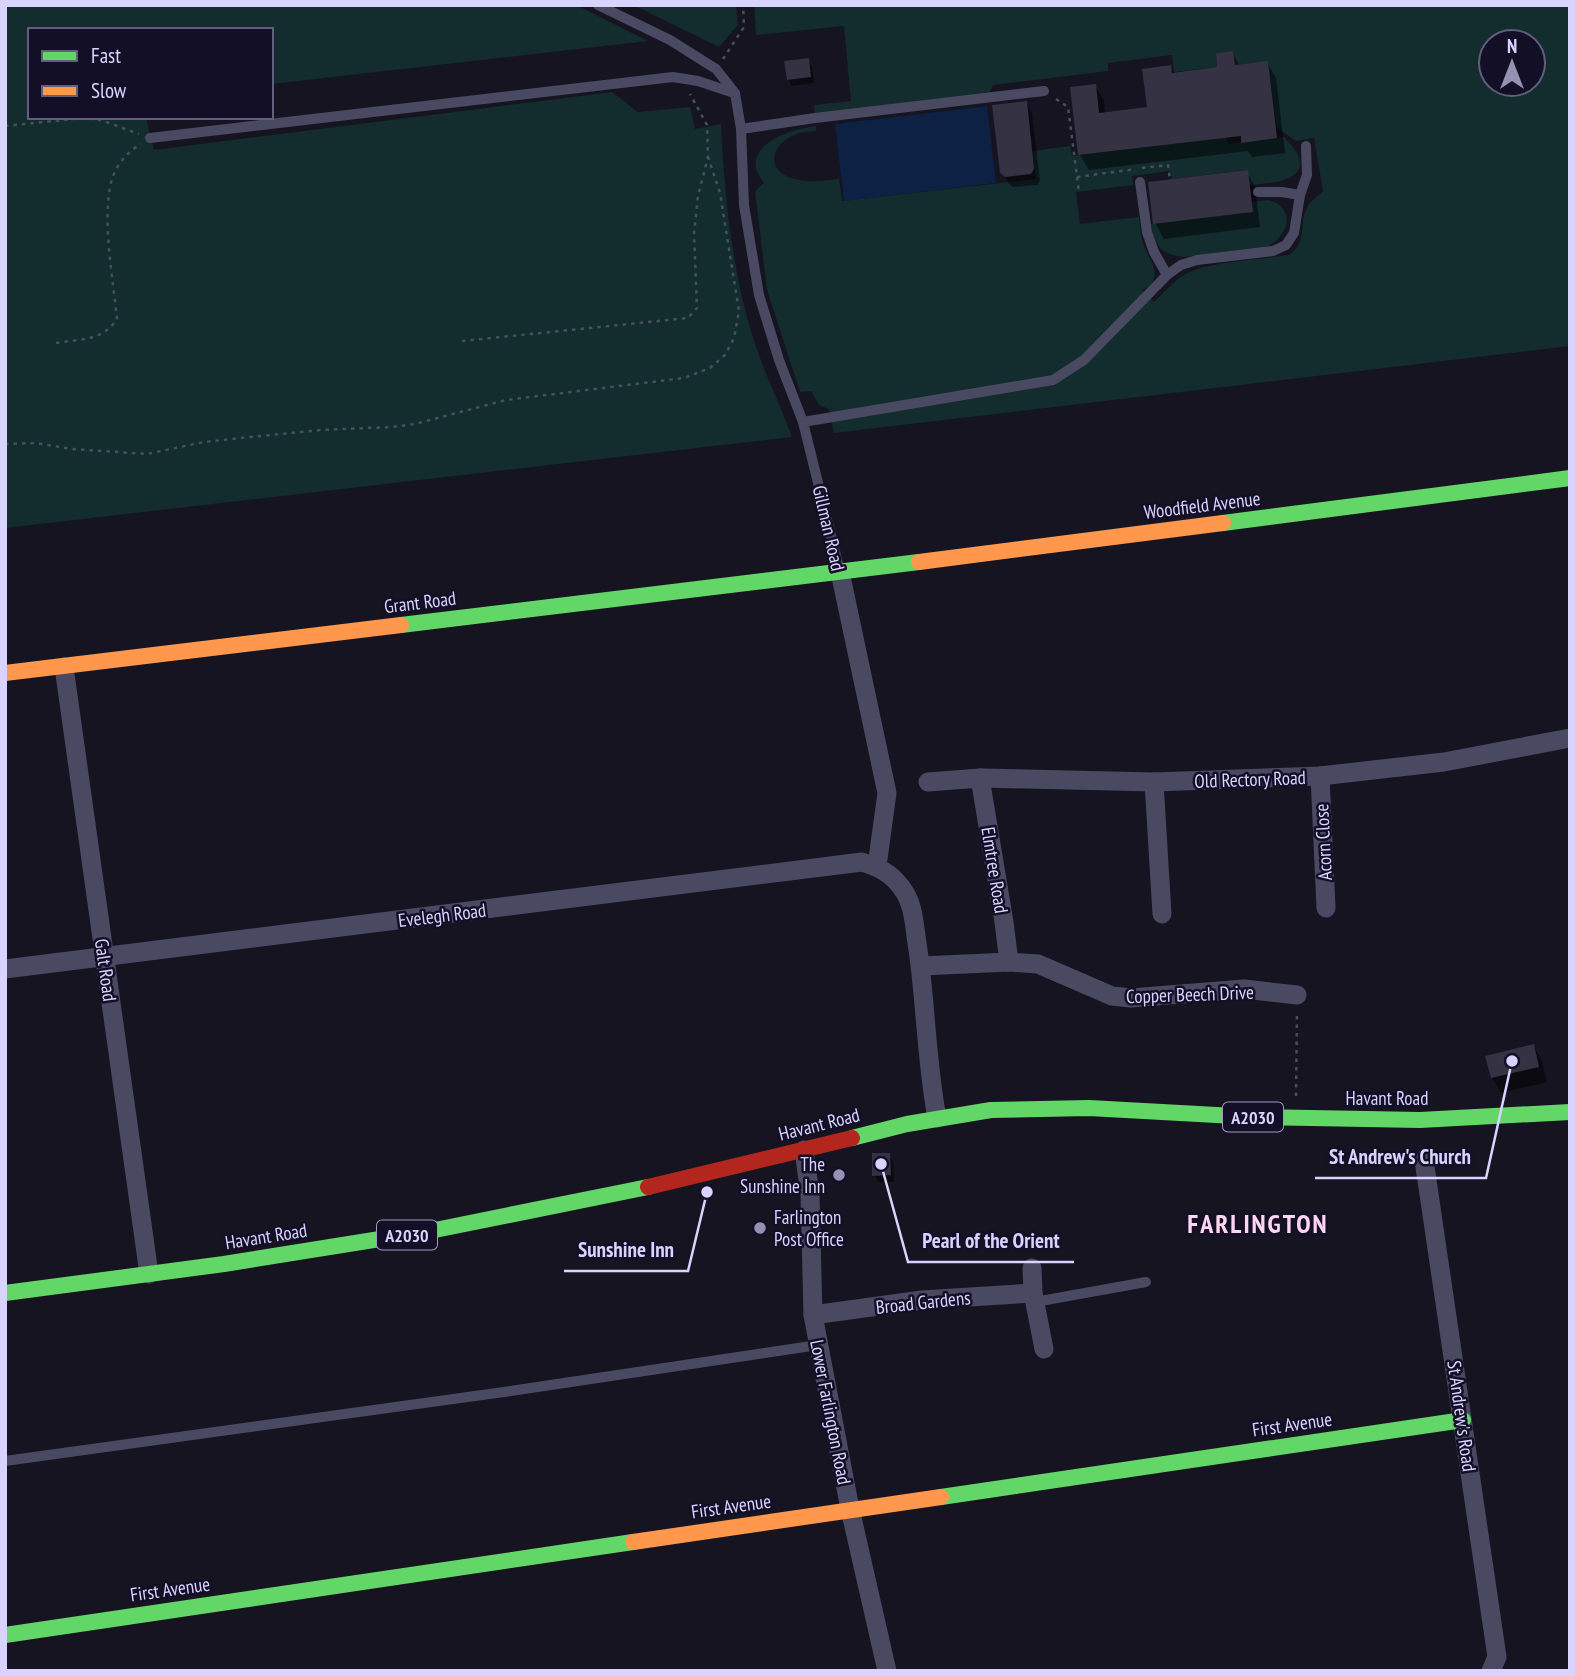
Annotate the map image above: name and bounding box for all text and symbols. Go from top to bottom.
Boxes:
legend [28,28,273,119]
north arrow [1477,28,1547,98]
text: N [1507,34,1517,58]
text: Fast [91,42,121,69]
text: Slow [91,77,127,104]
street label: Gillman Road [808,483,850,573]
street label: Woodfield Avenue [1142,486,1262,524]
street label: Grant Road [383,586,457,618]
street label: Old Rectory Road [1194,765,1306,793]
street label: Acorn Close [1309,803,1337,881]
street label: Elmtree Road [976,825,1014,915]
street label: Evelegh Road [397,898,487,932]
street label: Galt Road [90,937,122,1003]
street label: Copper Beech Drive [1126,980,1255,1008]
street label: Havant Road [1346,1086,1428,1110]
street label: Havant Road [776,1102,862,1146]
road number: A2030 [1223,1102,1283,1132]
callout: St Andrew's Church [1315,1136,1486,1178]
text: St Andrew's Church [1329,1143,1471,1170]
place label: The Sunshine Inn [740,1152,825,1198]
marker: The Sunshine Inn [831,1167,847,1183]
place label: Farlington Post Office [774,1205,844,1251]
district label: FARLINGTON [1187,1207,1329,1240]
street label: Havant Road [223,1218,309,1254]
road number: A2030 [377,1220,437,1250]
marker: Farlington Post Office [752,1220,768,1236]
callout: Pearl of the Orient [908,1220,1074,1262]
text: Pearl of the Orient [922,1227,1060,1254]
callout: Sunshine Inn [564,1229,688,1271]
text: Sunshine Inn [578,1236,674,1263]
street label: Broad Gardens [874,1285,972,1319]
street label: Lower Farlington Road [805,1338,857,1486]
street label: St Andrew's Road [1442,1359,1482,1473]
street label: First Avenue [1251,1407,1334,1441]
street label: First Avenue [690,1489,773,1523]
street label: First Avenue [129,1572,212,1606]

